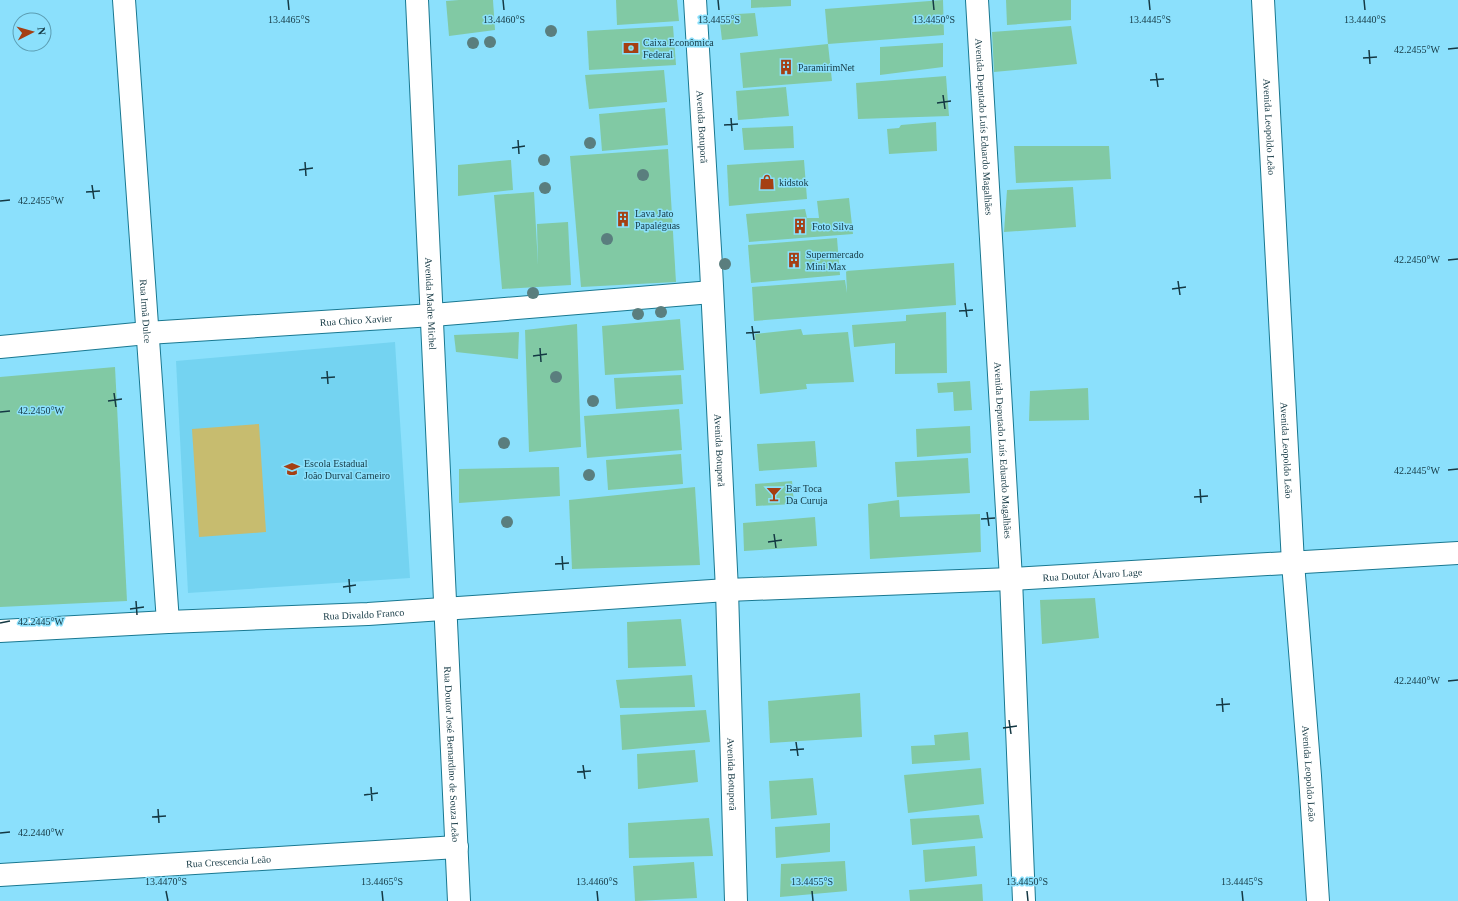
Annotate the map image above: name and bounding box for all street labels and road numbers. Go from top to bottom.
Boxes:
street label: Avenida Deputado Luís Eduardo Magalhães [974,38,995,216]
street label: Avenida Leopoldo Leão [1262,78,1278,175]
street label: Avenida Botuporã [695,90,710,164]
street label: Avenida Madre Michel [424,257,439,350]
street label: Rua Irmã Dulce [138,279,154,344]
street label: Rua Chico Xavier [319,312,393,328]
street label: Avenida Deputado Luís Eduardo Magalhães [993,361,1014,539]
street label: Avenida Leopoldo Leão [1279,402,1295,499]
street label: Avenida Botuporã [713,414,727,488]
street label: Rua Doutor Álvaro Lage [1042,566,1143,583]
street label: Rua Divaldo Franco [323,606,404,621]
street label: Rua Doutor José Bernardino de Souza Leão [443,666,462,842]
street label: Avenida Leopoldo Leão [1300,725,1318,822]
street label: Avenida Botuporã [726,737,739,811]
street label: Rua Crescencia Leão [186,853,271,869]

